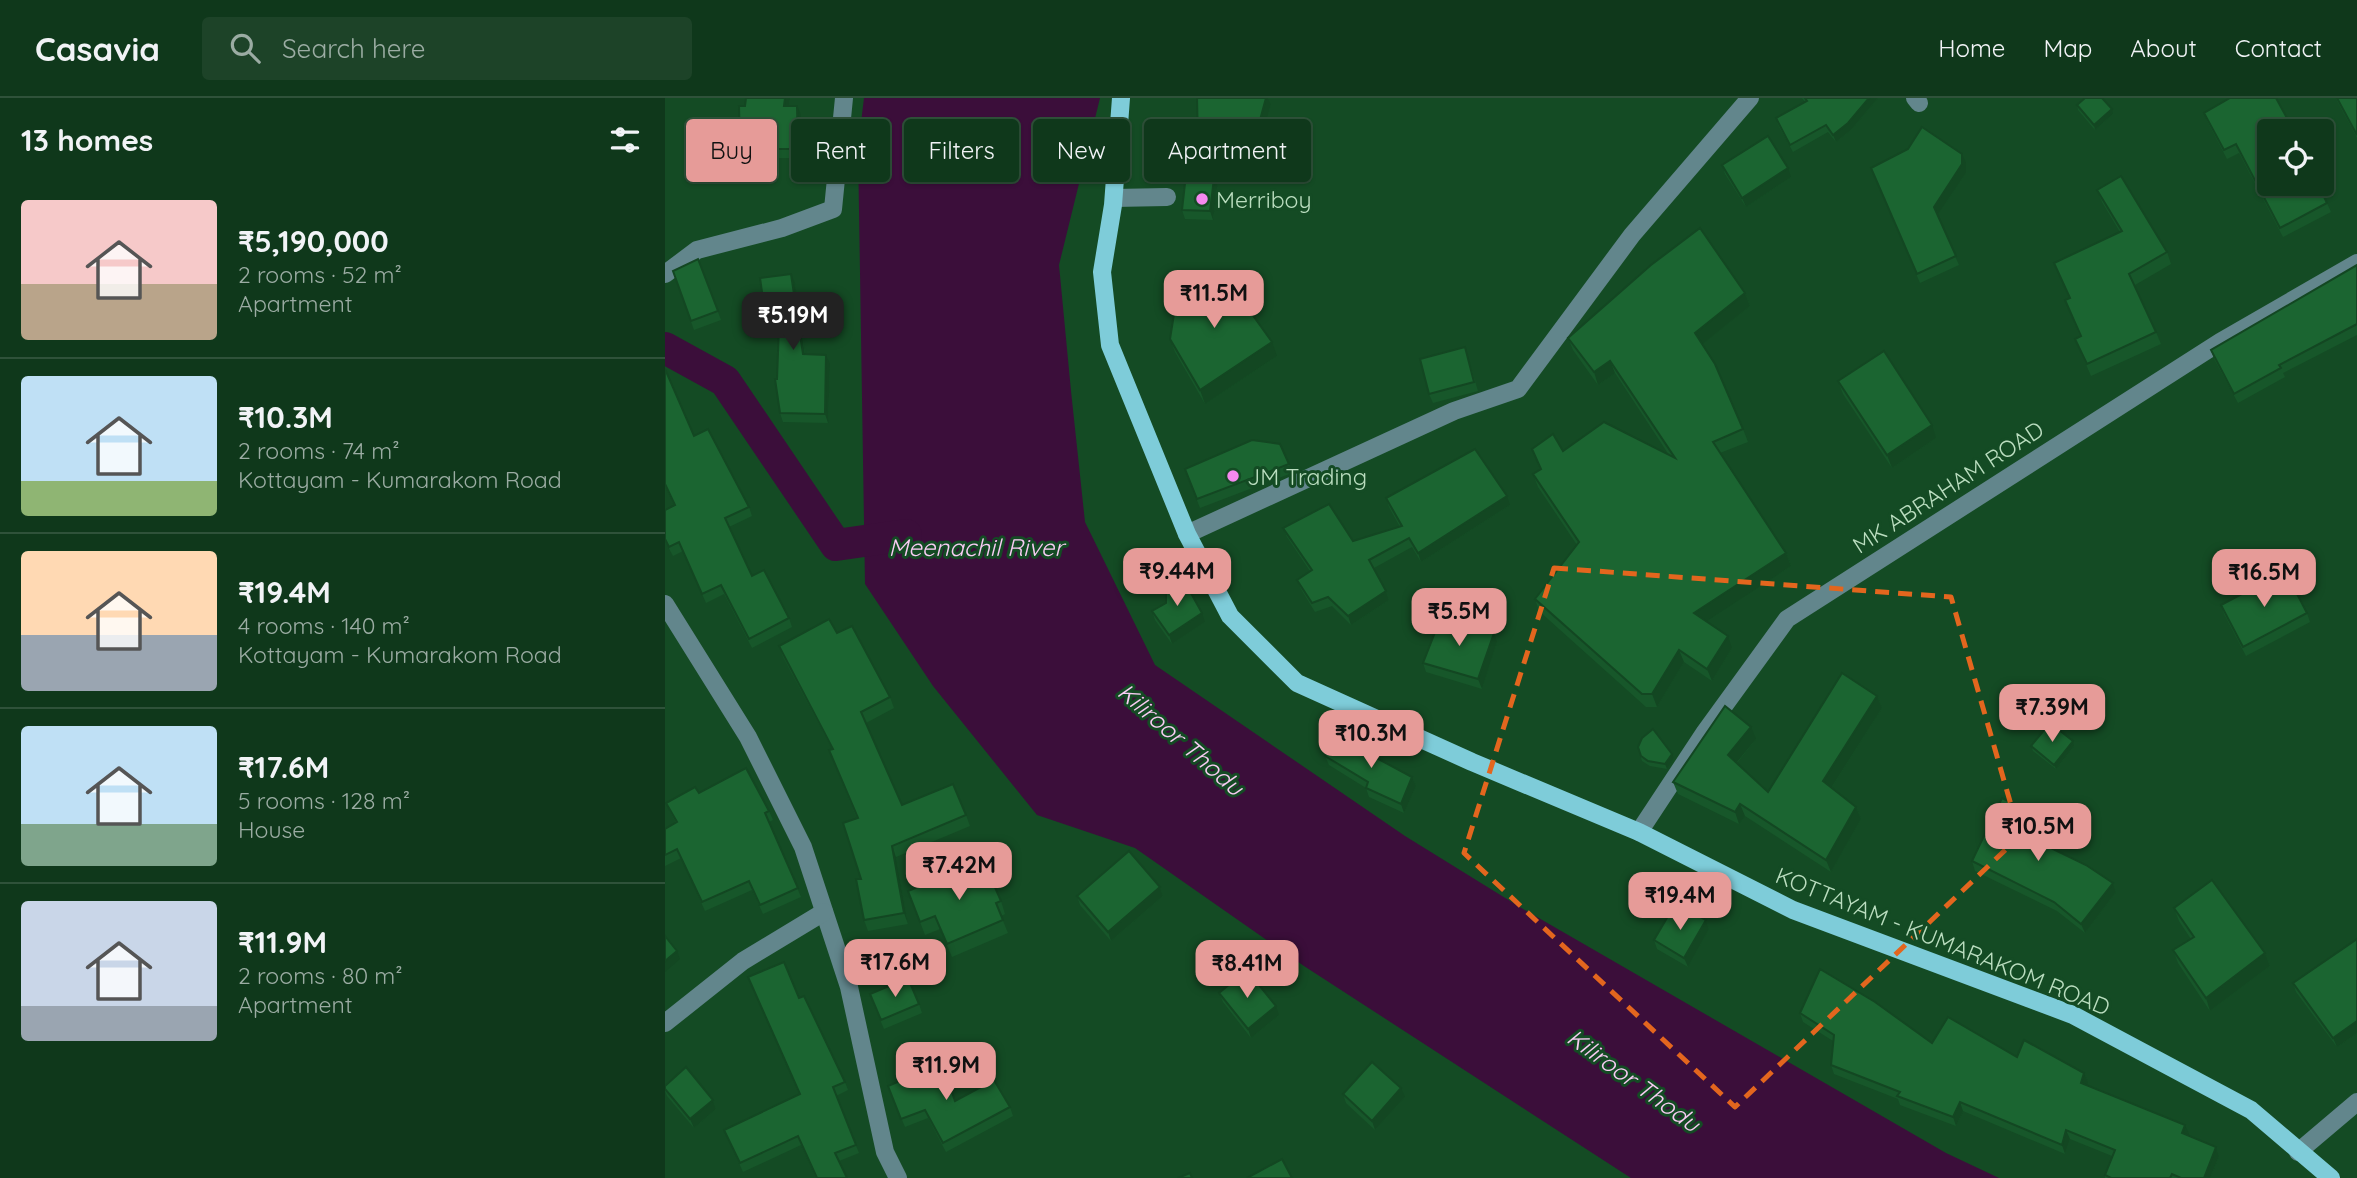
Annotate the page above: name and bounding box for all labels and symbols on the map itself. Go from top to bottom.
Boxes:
place label: Merriboy [1216,185,1312,214]
marker: Merriboy [1194,191,1210,207]
pin: ₹11.5M [1157,271,1271,330]
pin: ₹5.19M [736,292,850,352]
street label: MK ABRAHAM ROAD [1847,414,2049,560]
place label: JM Trading [1247,462,1367,491]
marker: JM Trading [1225,468,1241,484]
water label: Meenachil River [888,532,1066,562]
pin: ₹9.44M [1120,548,1234,608]
pin: ₹16.5M [2207,550,2321,609]
pin: ₹5.5M [1410,588,1508,648]
water label: Kiliroor Thodu [1112,676,1251,803]
pin: ₹7.39M [1995,684,2109,744]
pin: ₹10.3M [1314,710,1428,770]
pin: ₹10.5M [1981,804,2095,863]
pin: ₹7.42M [902,842,1016,902]
street label: KOTTAYAM - KUMARAKOM ROAD [1772,860,2114,1022]
pin: ₹19.4M [1623,872,1737,932]
pin: ₹17.6M [838,940,952,999]
pin: ₹8.41M [1190,940,1304,1000]
water label: Kiliroor Thodu [1562,1022,1707,1139]
pin: ₹11.9M [889,1042,1003,1102]

